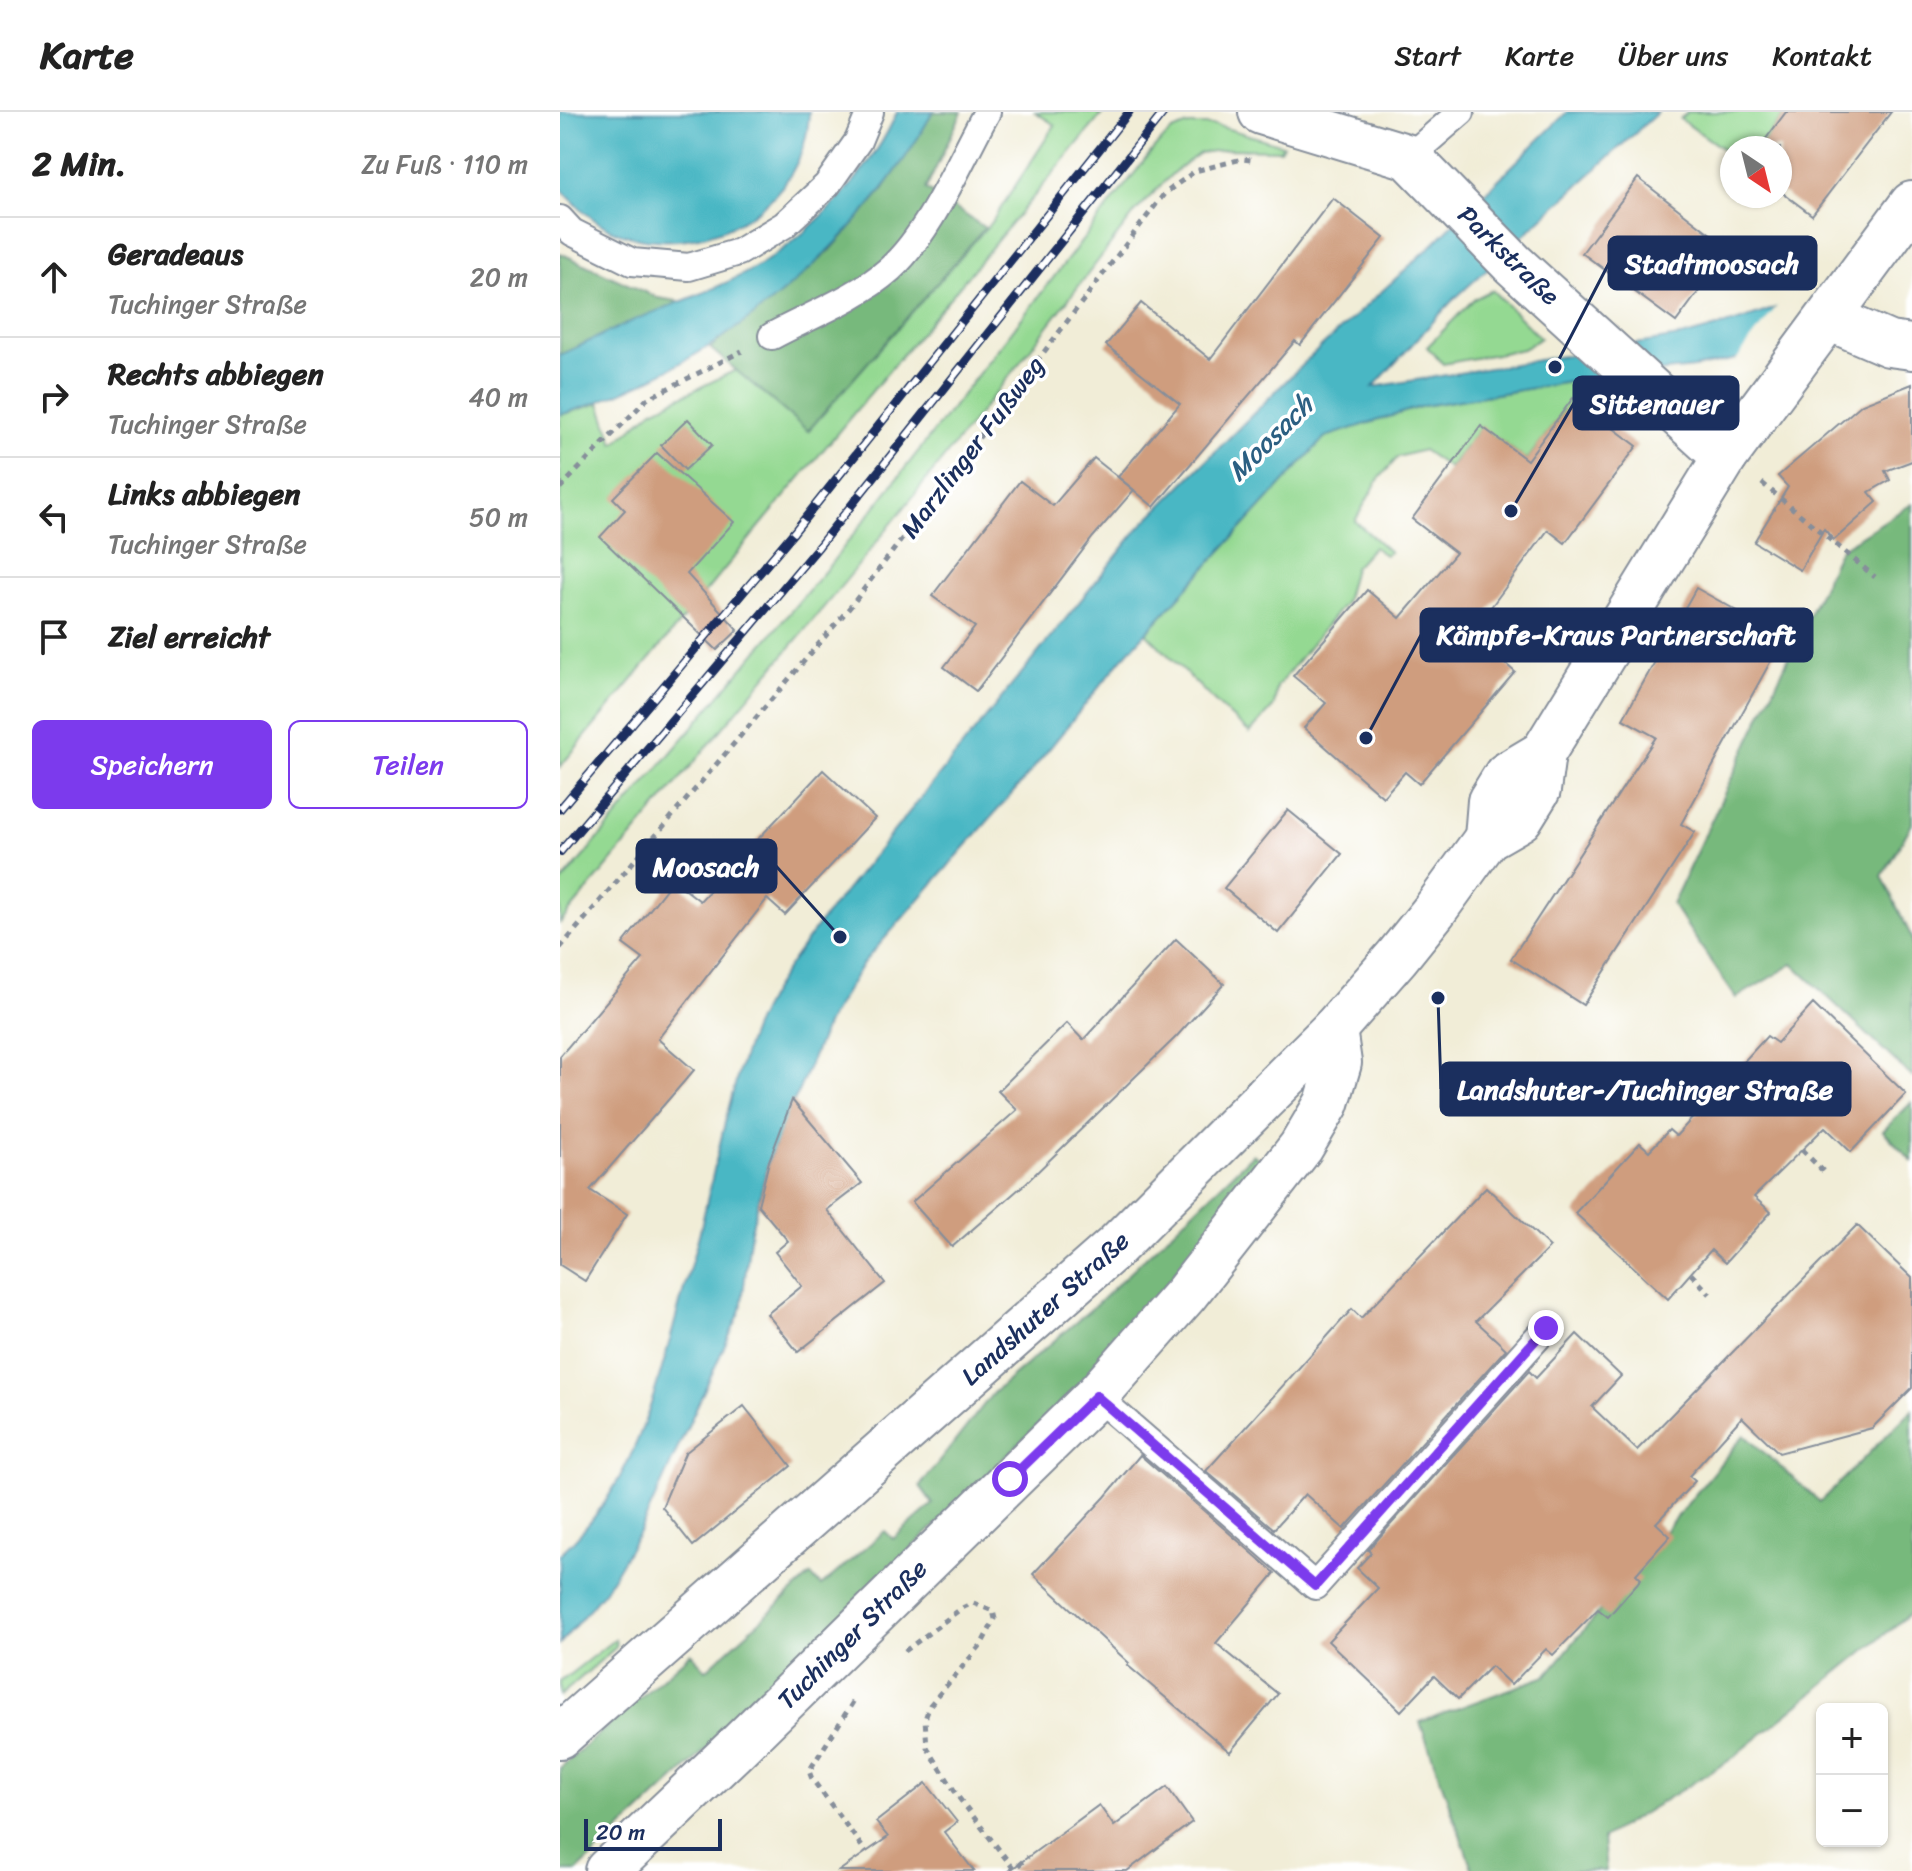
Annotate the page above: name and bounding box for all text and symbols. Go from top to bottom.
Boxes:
text: Karte [40,22,134,89]
text: Start [1394,31,1461,80]
text: Karte [1505,31,1574,80]
text: Über uns [1618,31,1728,80]
text: Kontakt [1772,31,1872,80]
text: 2 Min. [32,134,126,194]
north arrow [1720,136,1792,208]
text: Zu Fuß · 110 m [361,141,528,187]
street label: Parkstraße [1446,193,1572,317]
text: Geradeaus [108,227,243,281]
callout: Stadtmoosach [1609,237,1816,289]
text: Stadtmoosach [1623,239,1800,288]
text: 20 m [470,254,528,300]
icon: ahead [32,255,76,299]
text: Tuchinger Straße [108,281,307,327]
street label: Marzlinger Fußweg [888,346,1056,548]
text: Rechts abbiegen [108,347,324,401]
text: 40 m [469,374,528,420]
icon: right [32,375,76,419]
callout: Sittenauer [1574,377,1738,429]
text: Sittenauer [1589,379,1725,428]
water label: Moosach [1215,381,1327,493]
text: Tuchinger Straße [108,401,307,447]
text: Links abbiegen [108,467,300,521]
text: 50 m [469,494,528,540]
icon: left [32,495,76,539]
text: Tuchinger Straße [108,521,307,567]
callout: Kämpfe-Kraus Partnerschaft [1421,609,1812,661]
text: Ziel erreicht [108,610,270,664]
text: Kämpfe-Kraus Partnerschaft [1436,610,1796,659]
icon: arrive [32,615,76,659]
button: Speichern [32,720,272,809]
button: Teilen [288,720,528,809]
callout: Moosach [637,840,776,892]
text: Moosach [652,842,760,891]
callout: Landshuter-/Tuchinger Straße [1441,1063,1850,1115]
text: Landshuter-/Tuchinger Straße [1457,1065,1834,1114]
street label: Landshuter Straße [950,1219,1140,1397]
route end [1528,1310,1564,1346]
route start [992,1461,1028,1497]
street label: Tuchinger Straße [765,1547,939,1721]
map controls [1816,1703,1888,1847]
button: + [1816,1703,1888,1775]
button: − [1816,1775,1888,1847]
text: 20 m [596,1813,645,1852]
scale bar [584,1815,722,1851]

